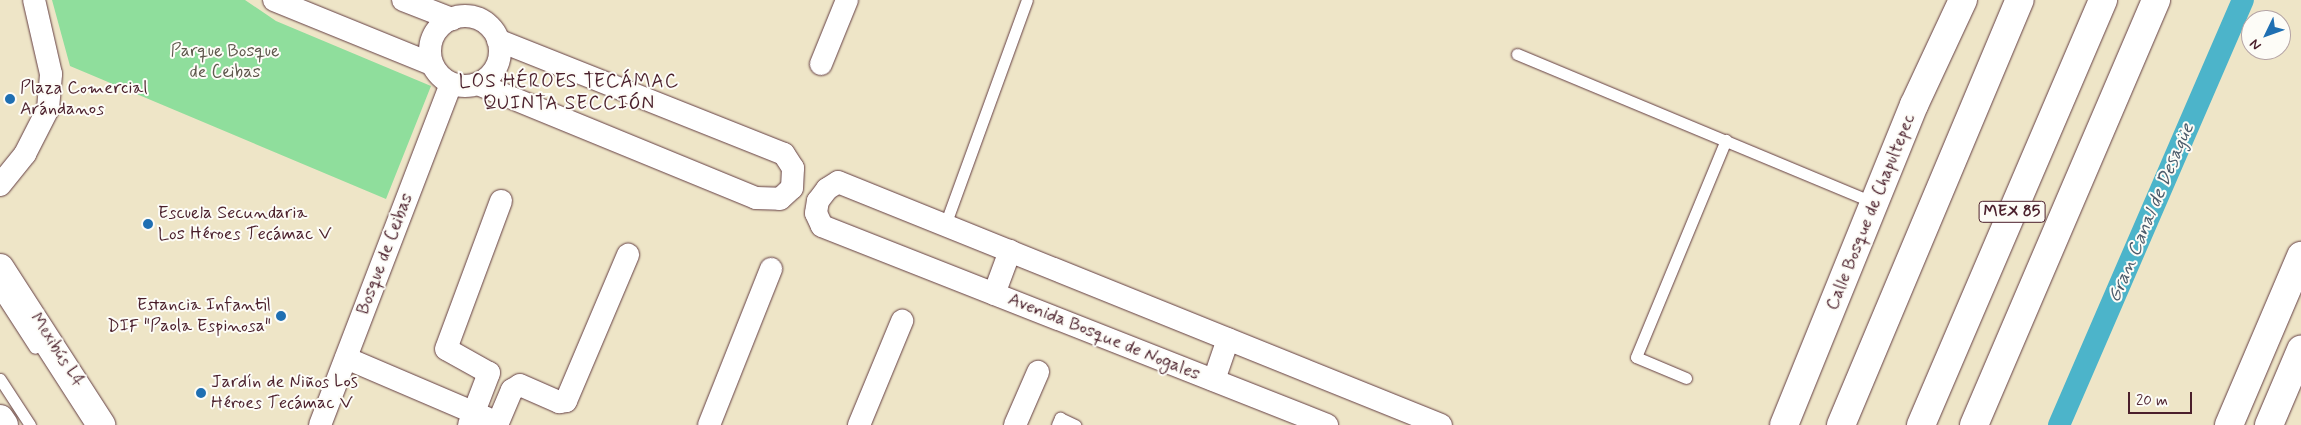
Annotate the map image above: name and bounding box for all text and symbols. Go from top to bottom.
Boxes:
north arrow [2241,10,2291,60]
text: N [2246,35,2265,54]
park label: Parque Bosque de Ceibas [171,41,279,84]
district label: LOS HÉROES TECÁMAC QUINTA SECCIÓN [458,71,680,115]
place label: Plaza Comercial Arándanos [20,78,147,120]
marker: Plaza Comercial Arándanos [4,93,16,105]
street label: Calle Bosque de Chapultepec [1822,111,1920,313]
water label: Gran Canal de Desagüe [2103,120,2199,306]
street label: Bosque de Ceibas [352,189,418,319]
road number: MEX 85 [1978,198,2046,226]
place label: Escuela Secundaria Los Héroes Tecámac V [158,203,327,245]
marker: Escuela Secundaria Los Héroes Tecámac V [142,218,154,230]
street label: Avenida Bosque de Nogales [1007,289,1201,385]
place label: Estancia Infantil DIF "Paola Espinosa" [107,295,271,338]
street label: Mexibús L4 [25,308,89,392]
marker: Estancia Infantil DIF "Paola Espinosa" [275,310,287,322]
place label: Jardín de Niños Los Héroes Tecámac V [211,372,360,414]
scale bar [2131,382,2195,414]
marker: Jardín de Niños Los Héroes Tecámac V [195,387,207,399]
text: 20 m [2136,391,2168,411]

